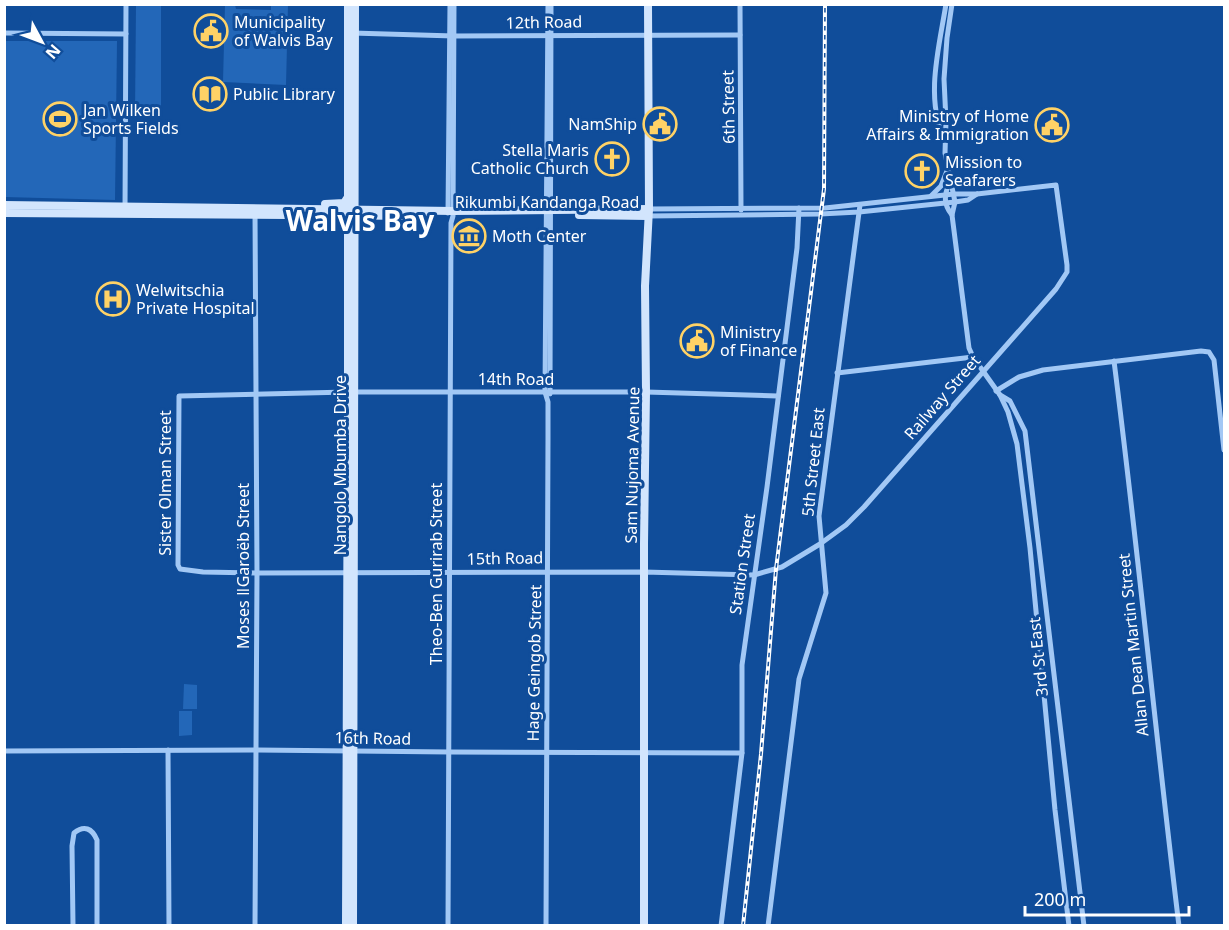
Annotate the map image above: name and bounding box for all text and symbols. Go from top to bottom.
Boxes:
street label: 12th Road [506,10,582,34]
place label: Municipality of Walvis Bay [234,11,333,51]
north arrow [12,12,72,72]
public building icon: Municipality of Walvis Bay [193,13,229,49]
text: N [41,40,66,64]
street label: 6th Street [716,70,740,144]
library icon: Public Library [192,76,228,112]
place label: Public Library [233,83,336,105]
place label: Jan Wilken Sports Fields [81,99,179,139]
sports icon: Jan Wilken Sports Fields [42,101,78,137]
place label: Ministry of Home Affairs & Immigration [866,105,1029,145]
public building icon: NamShip [642,106,678,142]
public building icon: Ministry of Home Affairs & Immigration [1034,107,1070,143]
place label: NamShip [568,113,637,135]
place label: Stella Maris Catholic Church [471,139,589,179]
church icon: Stella Maris Catholic Church [594,141,630,177]
place label: Mission to Seafarers [945,151,1022,191]
church icon: Mission to Seafarers [904,153,940,189]
street label: Rikumbi Kandanga Road [455,191,639,213]
district label: Walvis Bay [286,201,434,239]
museum icon: Moth Center [451,218,487,254]
place label: Moth Center [492,225,587,247]
place label: Welwitschia Private Hospital [136,279,255,319]
hospital icon: Welwitschia Private Hospital [95,281,131,317]
place label: Ministry of Finance [720,321,797,361]
public building icon: Ministry of Finance [679,323,715,359]
street label: Railway Street [899,350,985,444]
street label: 14th Road [478,368,554,390]
street label: Nangolo Mbumba Drive [329,375,351,555]
street label: Sam Nujoma Avenue [620,386,644,544]
street label: 5th Street East [796,406,830,517]
street label: Sister Olman Street [154,410,176,556]
street label: Moses ǁGaroëb Street [232,483,254,649]
street label: Theo-Ben Gurirab Street [425,483,447,665]
street label: Station Street [724,512,760,616]
street label: 15th Road [467,546,543,570]
street label: Allan Dean Martin Street [1112,552,1154,738]
street label: Hage Geingob Street [522,584,546,742]
street label: 3rd St East [1023,616,1053,698]
street label: 16th Road [335,726,411,750]
scale bar [1025,879,1188,917]
text: 200 m [1034,887,1086,911]

